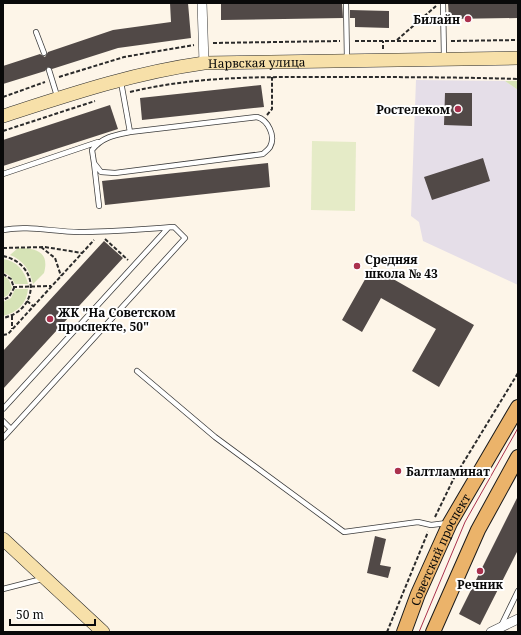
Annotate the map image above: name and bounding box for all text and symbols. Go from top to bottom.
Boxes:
place label: Билайн [413,11,460,28]
marker: Билайн [463,14,473,24]
street label: Нарвская улица [208,53,306,71]
place label: Ростелеком [376,101,451,118]
marker: Ростелеком [453,104,463,114]
place label: Средняя школа № 43 [365,251,438,282]
marker: Средняя школа № 43 [352,261,362,271]
place label: ЖК "На Советском проспекте, 50" [58,304,176,335]
marker: ЖК "На Советском проспекте, 50" [45,314,55,324]
place label: Балтламинат [406,463,490,480]
marker: Балтламинат [393,466,403,476]
street label: Советский проспект [406,490,474,608]
marker: Речник [475,566,485,576]
place label: Речник [457,576,504,593]
scale bar [10,601,95,627]
text: 50 m [16,606,44,623]

